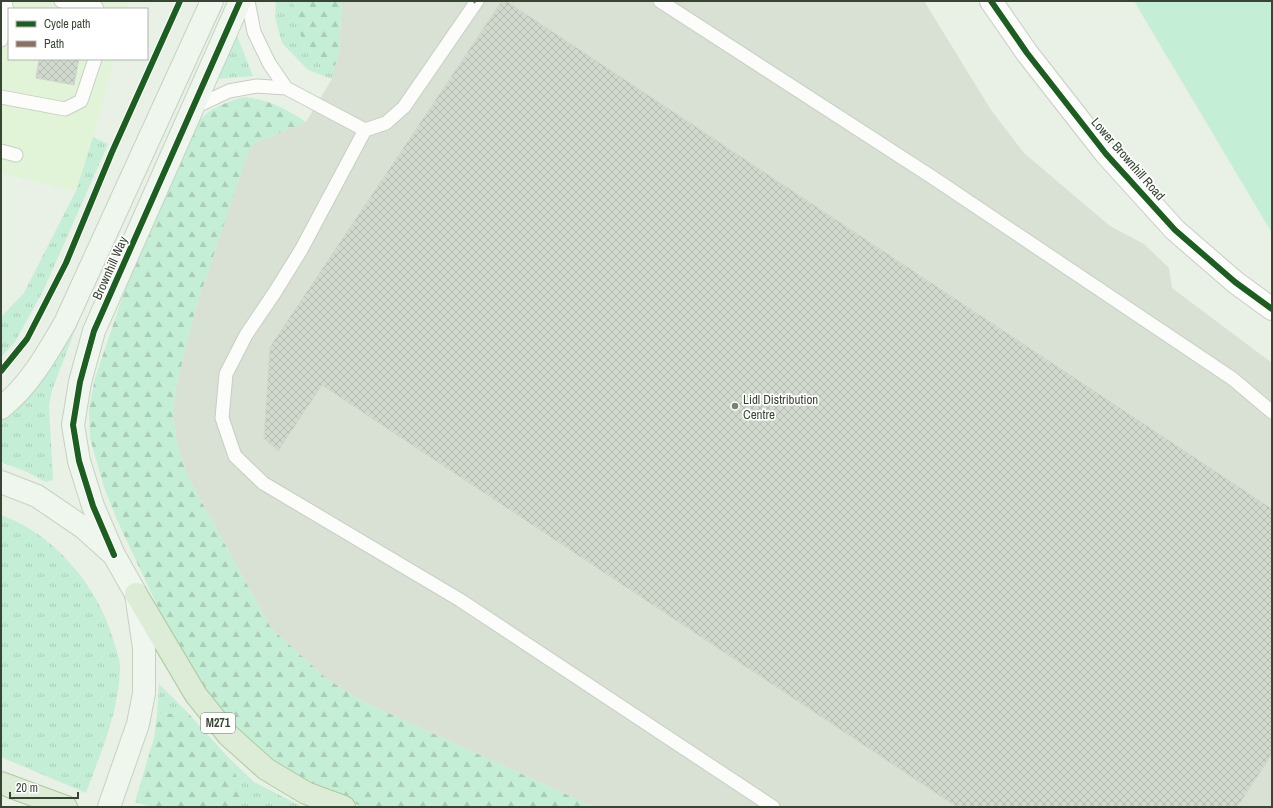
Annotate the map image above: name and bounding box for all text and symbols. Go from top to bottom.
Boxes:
legend [8,8,148,60]
text: Cycle path [44,16,91,32]
text: Path [44,36,64,52]
street label: Lower Brownhill Road [1087,114,1169,204]
street label: Brownhill Way [88,233,132,302]
place label: Lidl Distribution Centre [743,391,818,423]
marker: Lidl Distribution Centre [730,401,740,411]
road number: M271 [201,713,235,733]
scale bar [10,774,78,800]
text: 20 m [16,780,38,796]

